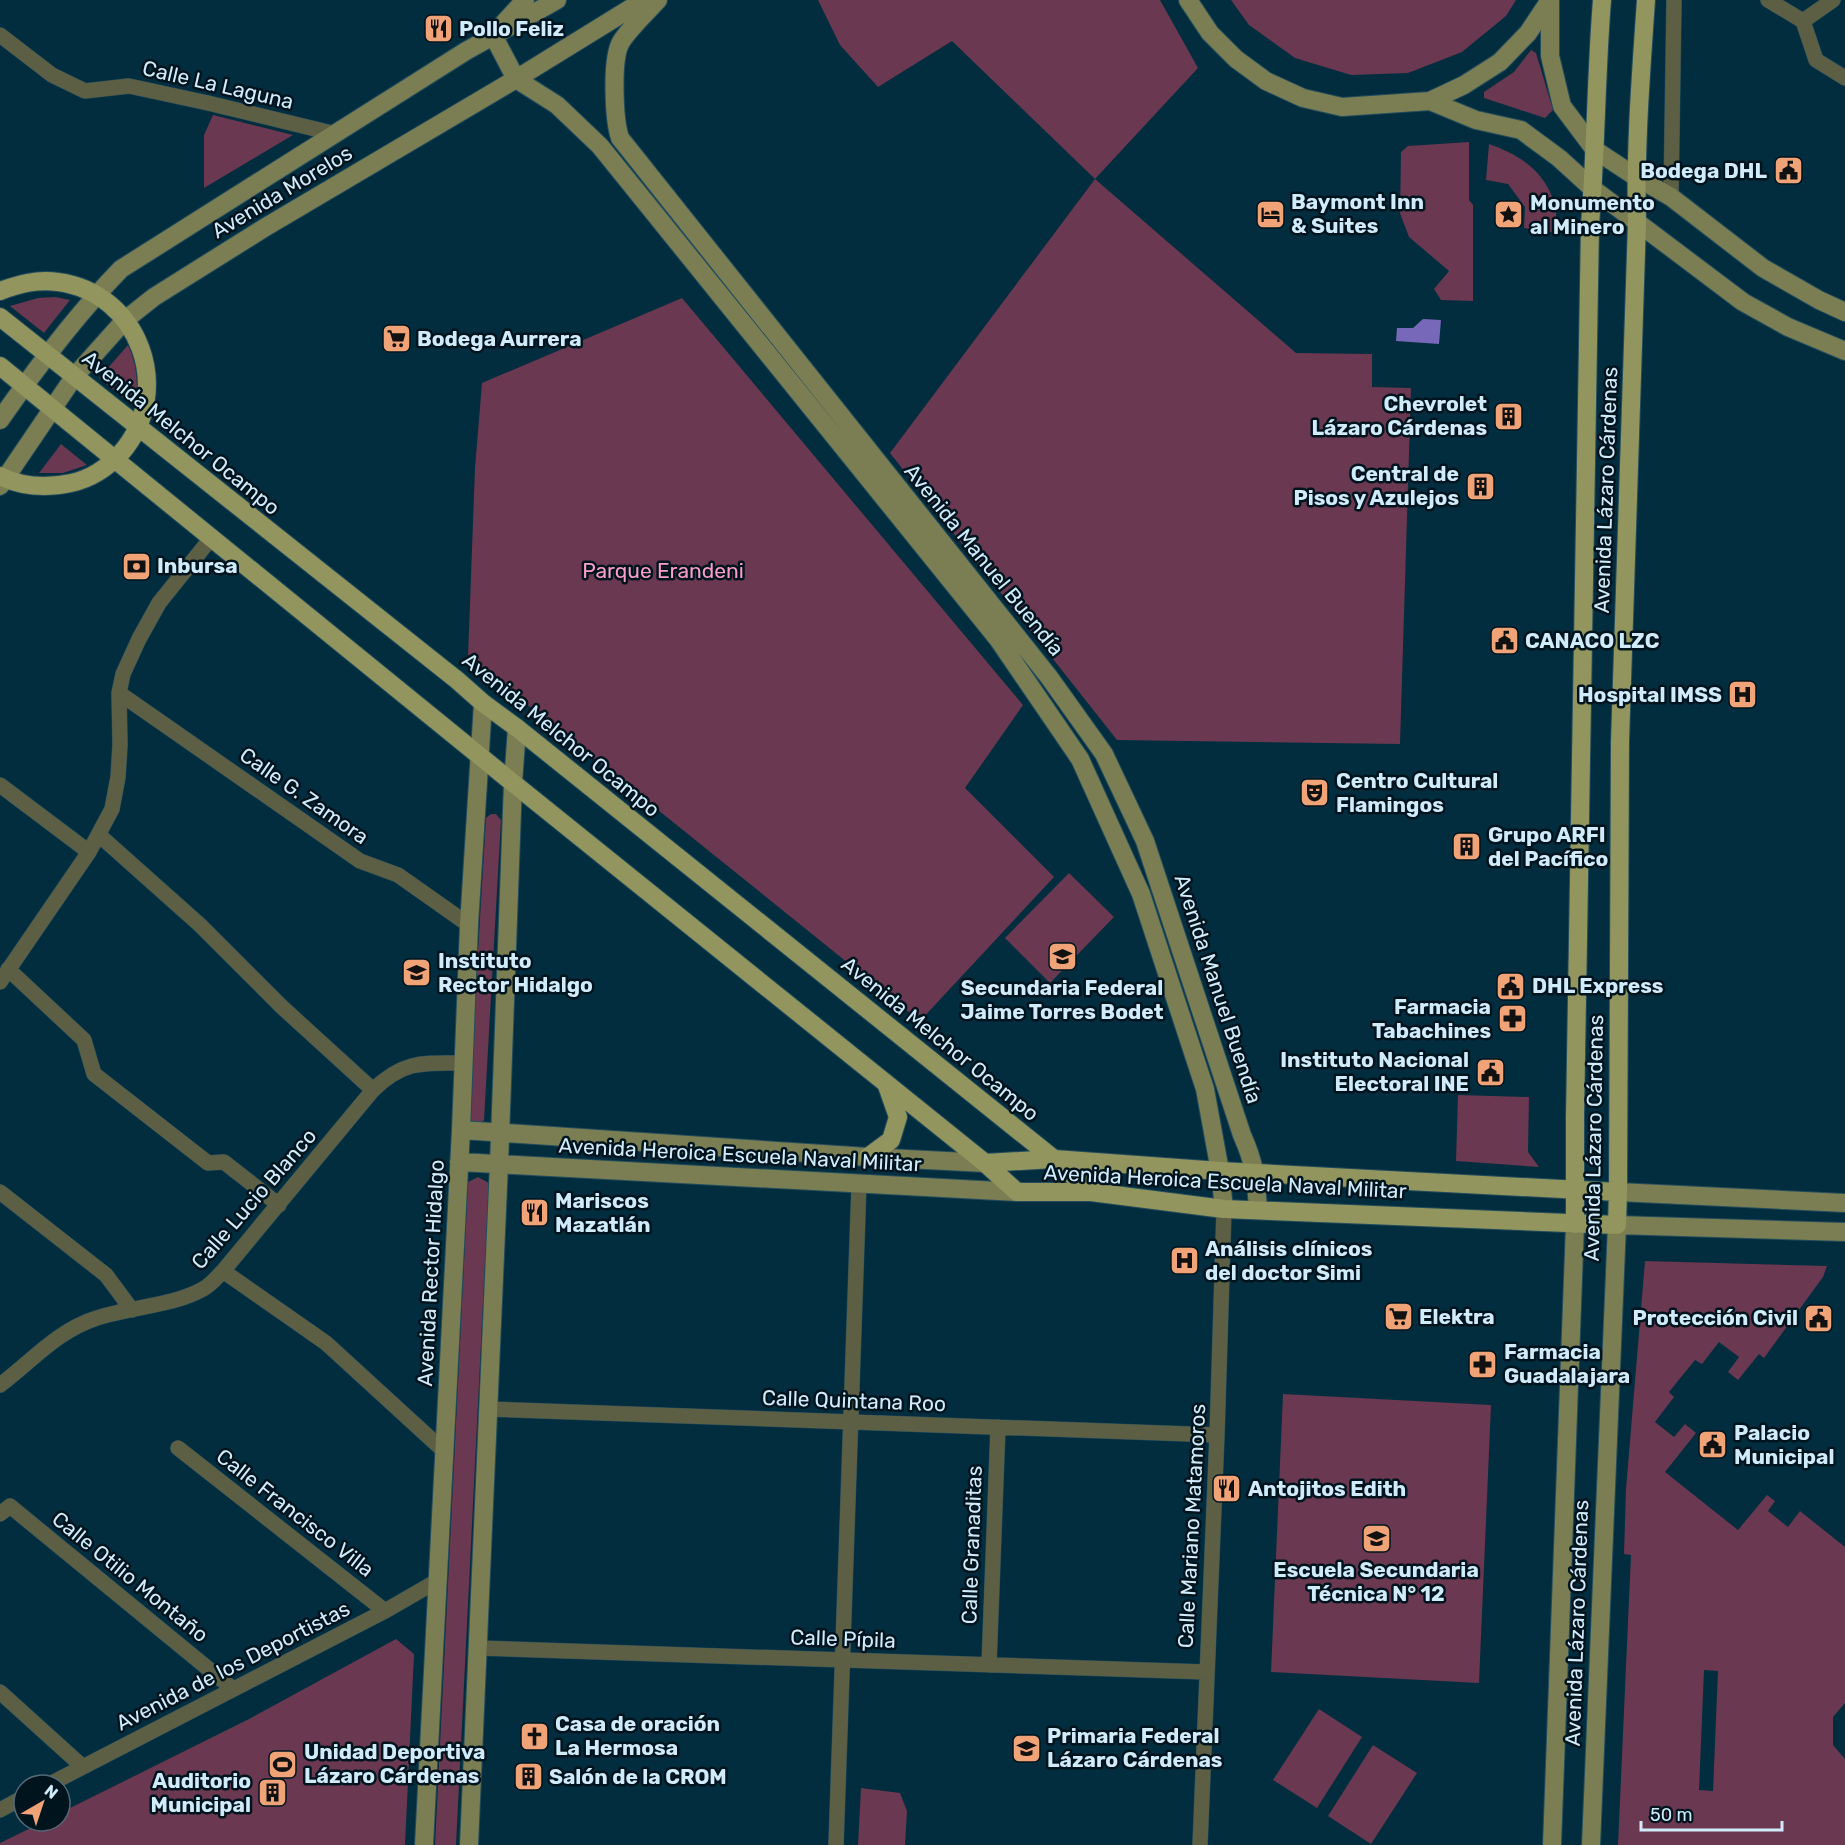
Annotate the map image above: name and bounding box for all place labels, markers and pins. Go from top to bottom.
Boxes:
restaurant icon: Pollo Feliz [422,13,454,45]
place label: Pollo Feliz [459,16,564,41]
public building icon: Bodega DHL [1772,155,1804,187]
place label: Bodega DHL [1640,158,1767,183]
place label: Baymont Inn & Suites [1291,189,1424,238]
place label: Monumento al Minero [1530,190,1655,239]
hotel icon: Baymont Inn & Suites [1254,198,1286,230]
place icon: Monumento al Minero [1493,199,1525,231]
supermarket icon: Bodega Aurrera [380,323,412,355]
place label: Bodega Aurrera [417,326,582,351]
place label: Chevrolet Lázaro Cárdenas [1312,391,1487,440]
building icon: Chevrolet Lázaro Cárdenas [1492,400,1524,432]
place label: Central de Pisos y Azulejos [1293,461,1459,510]
building icon: Central de Pisos y Azulejos [1464,470,1496,502]
bank icon: Inbursa [120,550,152,582]
place label: Inbursa [157,553,238,578]
public building icon: CANACO LZC [1488,625,1520,657]
place label: CANACO LZC [1525,628,1660,653]
hospital icon: Hospital IMSS [1727,679,1759,711]
place label: Hospital IMSS [1578,682,1722,707]
place label: Centro Cultural Flamingos [1336,768,1498,817]
theatre icon: Centro Cultural Flamingos [1299,777,1331,809]
place label: Grupo ARFI del Pacífico [1488,822,1608,871]
building icon: Grupo ARFI del Pacífico [1451,831,1483,863]
school or university icon: Secundaria Federal Jaime Torres Bodet [1046,941,1078,973]
place label: Instituto Rector Hidalgo [438,948,593,997]
school or university icon: Instituto Rector Hidalgo [401,957,433,989]
public building icon: DHL Express [1495,970,1527,1002]
place label: DHL Express [1532,973,1663,998]
place label: Secundaria Federal Jaime Torres Bodet [960,975,1164,1024]
place label: Farmacia Tabachines [1372,994,1491,1043]
pharmacy icon: Farmacia Tabachines [1496,1003,1528,1035]
place label: Instituto Nacional Electoral INE [1280,1047,1469,1096]
public building icon: Instituto Nacional Electoral INE [1474,1056,1506,1088]
place label: Mariscos Mazatlán [555,1188,650,1237]
restaurant icon: Mariscos Mazatlán [518,1197,550,1229]
place label: Análisis clínicos del doctor Simi [1205,1236,1372,1285]
hospital icon: Análisis clínicos del doctor Simi [1168,1245,1200,1277]
supermarket icon: Elektra [1382,1301,1414,1333]
public building icon: Protección Civil [1803,1302,1835,1334]
place label: Elektra [1419,1304,1495,1329]
place label: Protección Civil [1632,1305,1798,1330]
place label: Farmacia Guadalajara [1504,1339,1630,1388]
pharmacy icon: Farmacia Guadalajara [1467,1348,1499,1380]
place label: Palacio Municipal [1734,1420,1834,1469]
public building icon: Palacio Municipal [1697,1429,1729,1461]
restaurant icon: Antojitos Edith [1211,1473,1243,1505]
place label: Antojitos Edith [1248,1476,1406,1501]
school or university icon: Escuela Secundaria Técnica N° 12 [1360,1523,1392,1555]
place label: Escuela Secundaria Técnica N° 12 [1273,1557,1479,1606]
place label: Casa de oración La Hermosa [555,1711,720,1760]
church icon: Casa de oración La Hermosa [518,1720,550,1752]
place label: Primaria Federal Lázaro Cárdenas [1047,1723,1222,1772]
school or university icon: Primaria Federal Lázaro Cárdenas [1010,1732,1042,1764]
place label: Unidad Deportiva Lázaro Cárdenas [304,1739,485,1788]
sports icon: Unidad Deportiva Lázaro Cárdenas [267,1748,299,1780]
building icon: Salón de la CROM [512,1761,544,1793]
place label: Salón de la CROM [549,1764,727,1789]
place label: Auditorio Municipal [151,1768,251,1817]
building icon: Auditorio Municipal [256,1777,288,1809]

